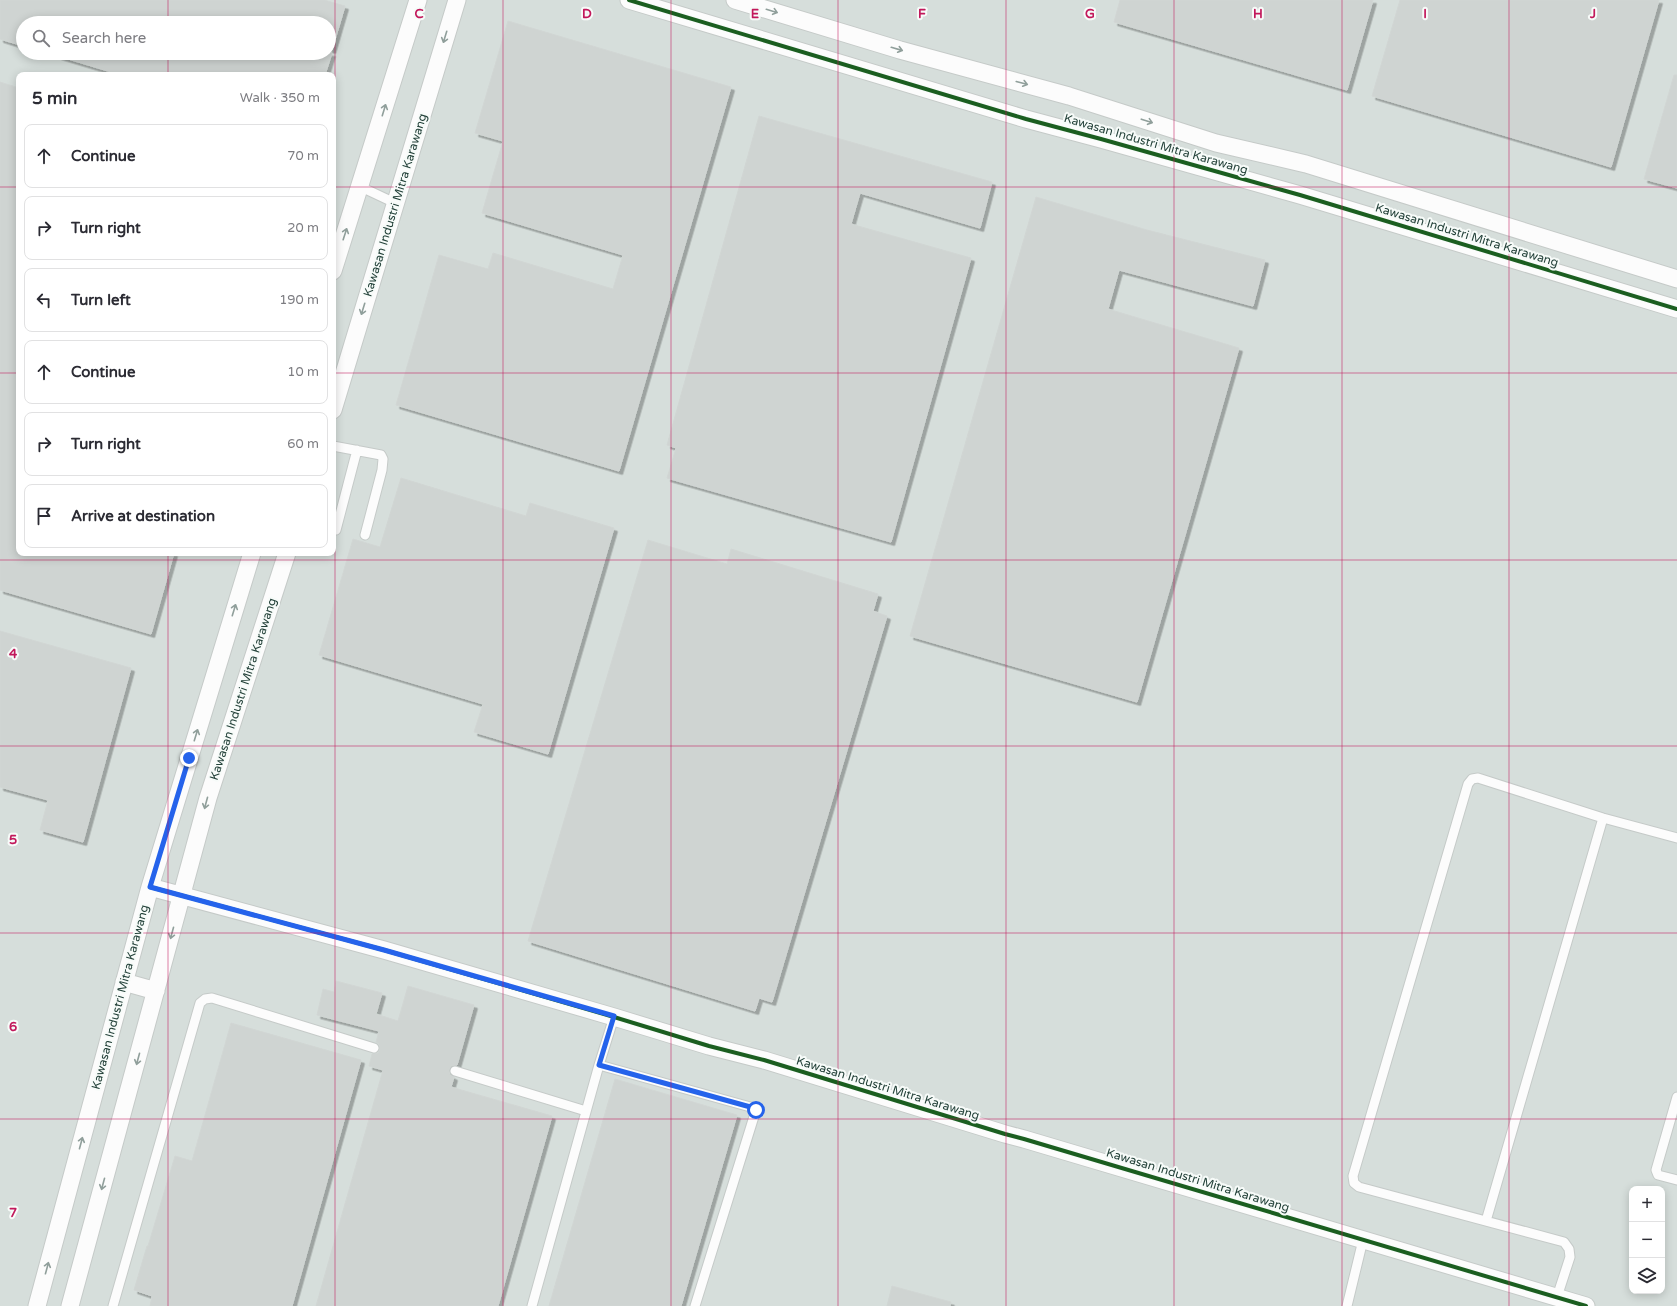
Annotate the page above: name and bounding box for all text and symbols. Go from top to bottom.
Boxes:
text: C [414,6,424,22]
text: D [582,6,592,22]
text: E [751,6,759,22]
text: F [918,6,926,22]
text: G [1085,6,1095,22]
text: H [1253,6,1263,22]
text: I [1423,6,1427,22]
text: J [1589,6,1596,22]
one-way arrow [766,8,779,15]
search box [16,16,336,60]
icon: search [30,27,52,49]
text: Search here [62,29,146,47]
one-way arrow [441,31,448,44]
one-way arrow [890,46,903,53]
one-way arrow [1015,80,1028,87]
text: 5 min [32,88,77,109]
text: Walk · 350 m [240,90,320,106]
one-way arrow [381,104,388,117]
street label: Kawasan Industri Mitra Karawang [1062,111,1250,177]
street label: Kawasan Industri Mitra Karawang [360,112,430,298]
one-way arrow [1140,117,1152,125]
icon: ahead [33,145,55,167]
text: Continue [71,147,135,165]
text: 70 m [287,148,319,164]
street label: Kawasan Industri Mitra Karawang [1374,200,1560,270]
icon: right [33,217,55,239]
text: Turn right [71,219,141,237]
text: 20 m [287,220,319,236]
one-way arrow [342,228,349,241]
icon: left [33,289,55,311]
text: Turn left [71,291,131,309]
text: 190 m [279,292,319,308]
one-way arrow [359,303,366,316]
icon: ahead [33,361,55,383]
text: Continue [71,363,135,381]
text: 10 m [287,364,319,380]
icon: right [33,433,55,455]
text: Turn right [71,435,141,453]
text: 60 m [287,436,319,452]
icon: arrive [33,505,55,527]
text: Arrive at destination [71,507,215,525]
street label: Kawasan Industri Mitra Karawang [207,596,279,782]
one-way arrow [231,604,238,617]
text: 4 [9,646,18,662]
one-way arrow [193,728,200,741]
route end [180,749,198,767]
one-way arrow [202,796,210,809]
text: 5 [9,832,17,848]
street label: Kawasan Industri Mitra Karawang [89,903,151,1091]
one-way arrow [168,927,175,940]
text: 6 [9,1019,17,1035]
one-way arrow [134,1052,141,1065]
street label: Kawasan Industri Mitra Karawang [795,1053,981,1123]
route start [747,1101,765,1119]
one-way arrow [77,1136,85,1149]
street label: Kawasan Industri Mitra Karawang [1105,1145,1291,1215]
one-way arrow [99,1177,106,1190]
map controls [1629,1186,1665,1294]
button: + [1629,1186,1665,1222]
text: 7 [9,1205,17,1221]
button: − [1629,1222,1665,1258]
button: layers [1629,1258,1665,1294]
one-way arrow [44,1262,51,1275]

